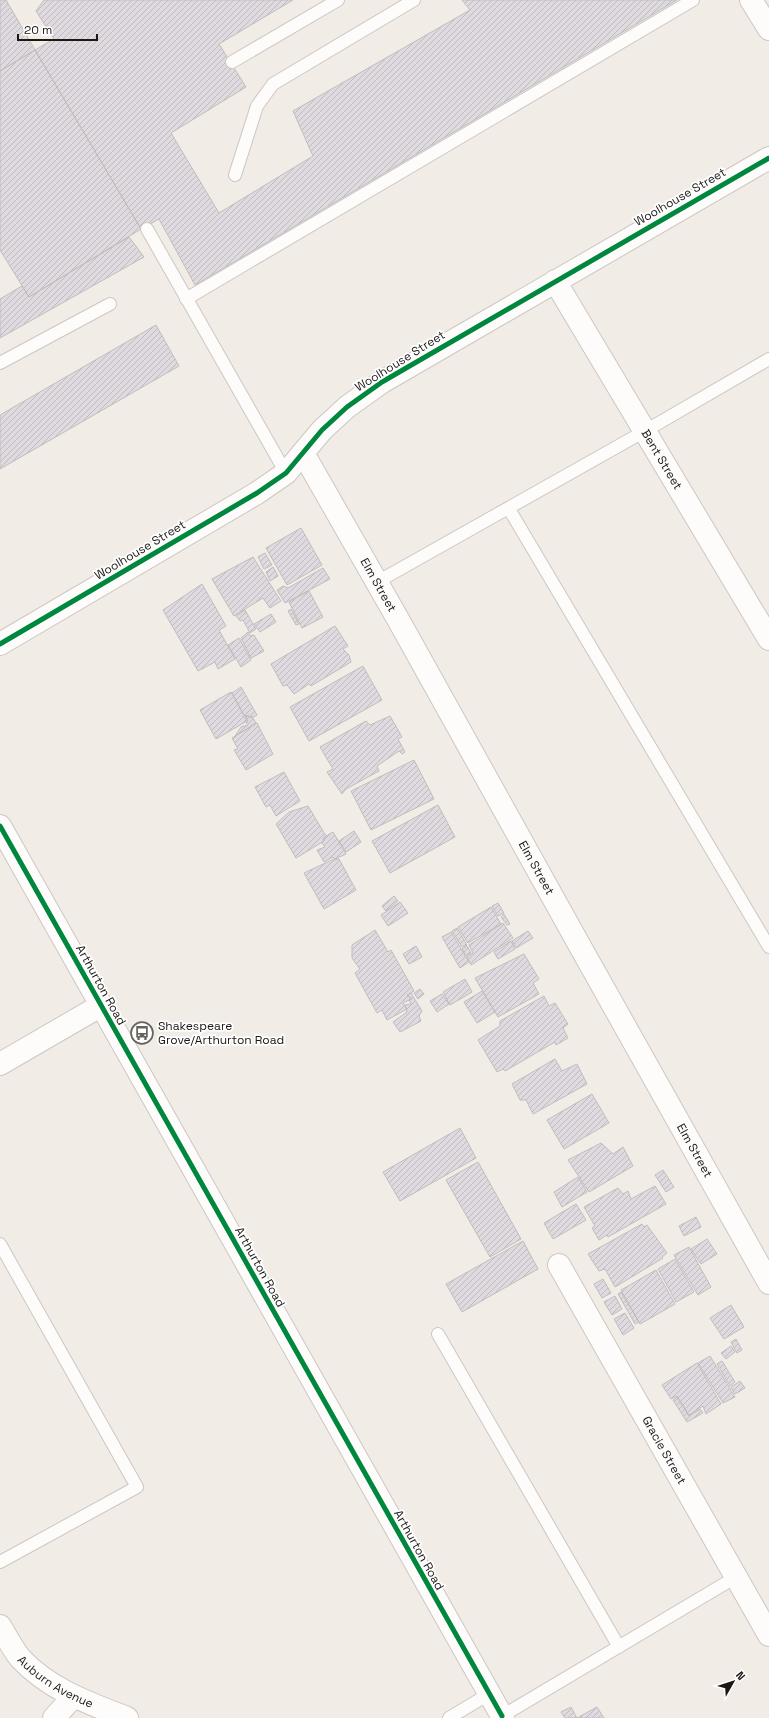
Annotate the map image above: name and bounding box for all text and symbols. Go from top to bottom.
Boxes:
scale bar [18,16,97,42]
text: 20 m [24,22,52,38]
street label: Woolhouse Street [631,164,729,230]
street label: Woolhouse Street [352,327,448,395]
street label: Bent Street [638,426,686,493]
street label: Woolhouse Street [92,517,188,583]
street label: Elm Street [357,555,400,615]
street label: Elm Street [515,838,558,898]
street label: Arthurton Road [72,942,130,1028]
place label: Shakespeare Grove/Arthurton Road [158,1018,284,1048]
bus stop icon: Shakespeare Grove/Arthurton Road [129,1020,155,1046]
street label: Elm Street [673,1121,716,1181]
street label: Arthurton Road [231,1224,289,1310]
street label: Gracie Street [638,1413,690,1487]
street label: Arthurton Road [390,1507,448,1593]
street label: Auburn Avenue [14,1652,96,1712]
north arrow [713,1662,753,1702]
text: N [733,1668,749,1683]

